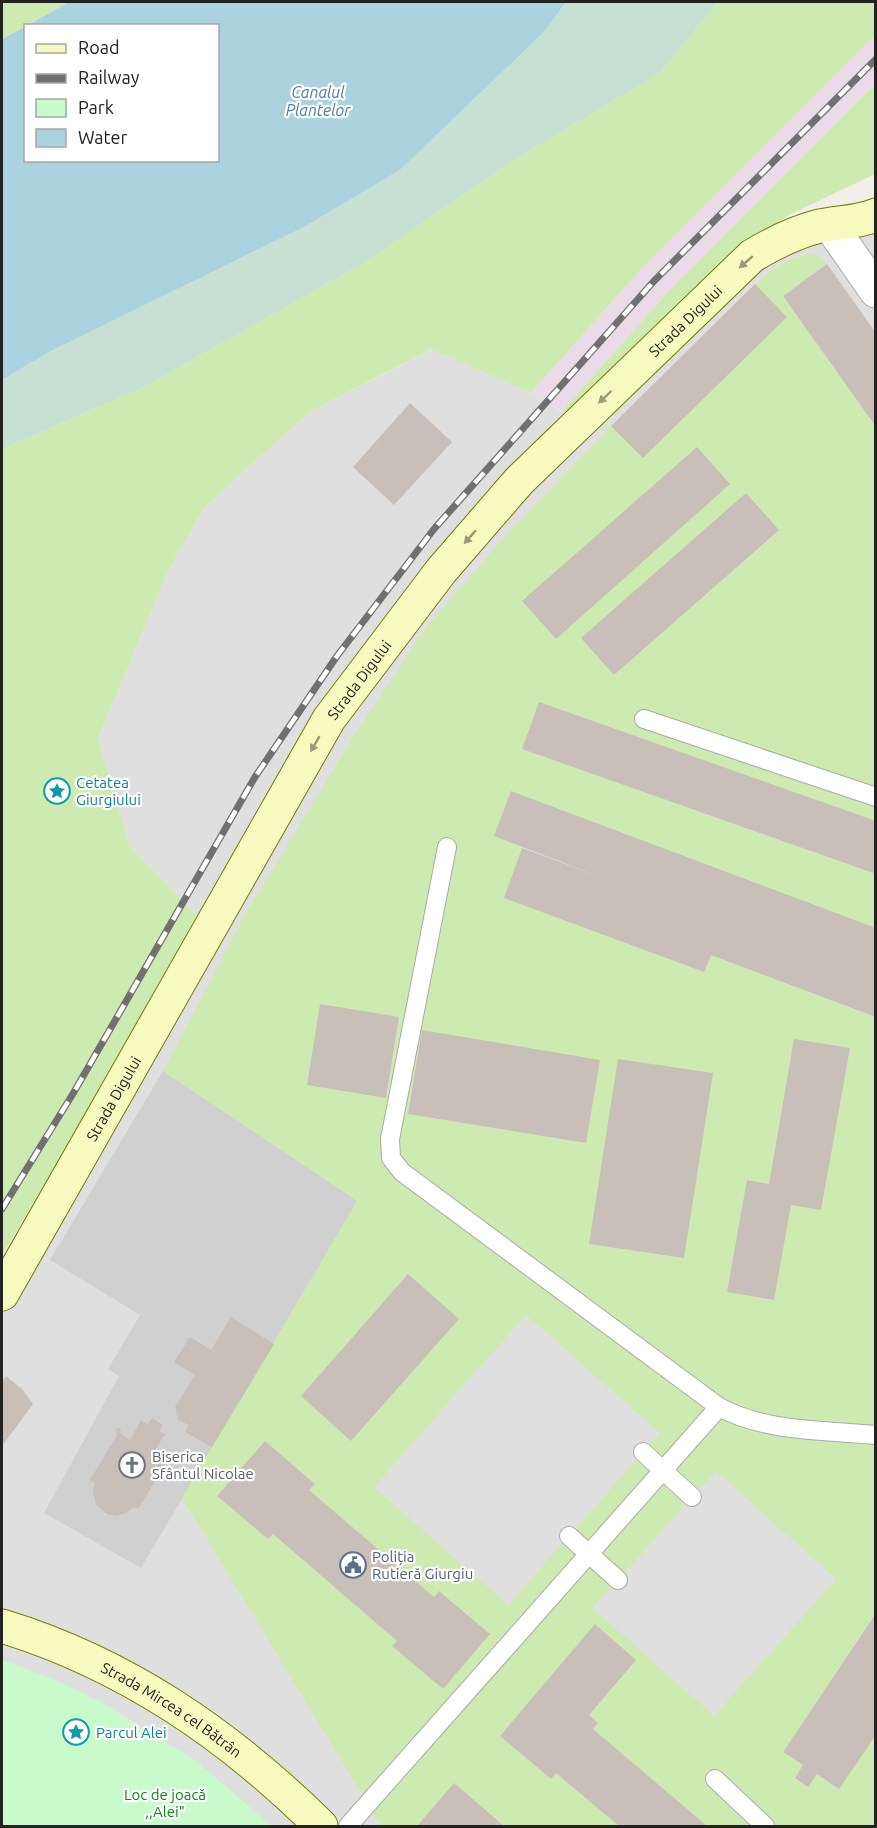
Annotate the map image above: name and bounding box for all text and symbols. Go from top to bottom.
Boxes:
legend [24,24,219,162]
text: Road [78,37,120,57]
text: Railway [78,67,140,87]
water label: Canalul Plantelor [286,83,351,119]
text: Park [78,97,114,117]
text: Water [78,127,128,147]
one-way arrow [739,255,754,268]
street label: Strada Digului [645,282,725,360]
one-way arrow [598,390,613,404]
one-way arrow [463,530,477,545]
street label: Strada Digului [324,637,394,722]
one-way arrow [311,735,321,752]
place label: Cetatea Giurgiului [76,774,141,808]
place icon: Cetatea Giurgiului [42,776,72,806]
street label: Strada Digului [82,1053,144,1144]
place label: Biserica Sfântul Nicolae [152,1448,254,1482]
church icon: Biserica Sfântul Nicolae [117,1450,147,1480]
place label: Poliția Rutieră Giurgiu [372,1548,473,1582]
public building icon: Poliția Rutieră Giurgiu [338,1550,368,1580]
street label: Strada Mircea cel Bătrân [99,1658,245,1761]
place icon: Parcul Alei [61,1717,91,1747]
place label: Parcul Alei [96,1724,167,1741]
park label: Loc de joacă ,,Alei" [124,1786,206,1820]

